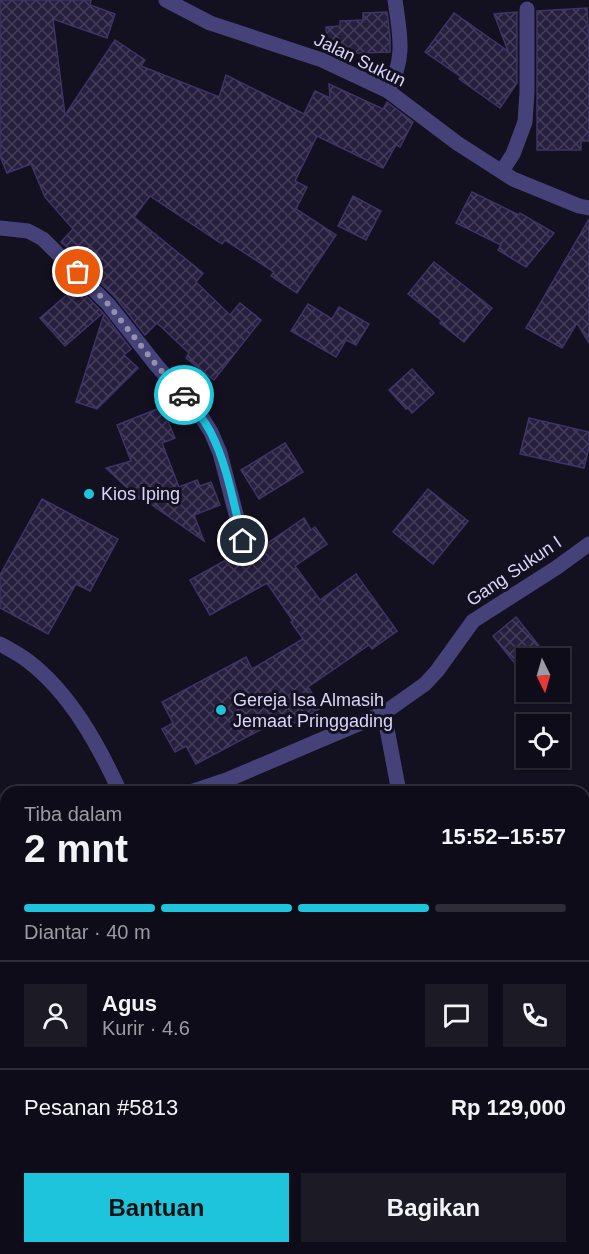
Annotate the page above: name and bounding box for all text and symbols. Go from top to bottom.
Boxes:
street label: Jalan Sukun [311,29,409,91]
pin [52,246,103,297]
icon: bag [61,255,94,288]
courier [154,365,214,425]
icon: car [168,379,201,412]
place label: Kios Iping [101,484,180,504]
marker: Kios Iping [82,487,96,501]
pin [217,515,268,566]
icon: home [226,524,259,557]
street label: Gang Sukun I [463,532,565,610]
north arrow [516,648,570,702]
map controls [516,648,570,768]
place label: Gereja Isa Almasih Jemaat Pringgading [233,690,393,731]
marker: Gereja Isa Almasih Jemaat Pringgading [214,703,228,717]
button: locate [516,714,570,768]
text: Tiba dalam [24,803,122,825]
text: 15:52–15:57 [441,824,566,849]
text: 2 mnt [24,827,128,870]
text: Diantar · 40 m [24,921,151,943]
button: person [24,984,87,1047]
button: chat [425,984,488,1047]
button: phone [503,984,566,1047]
text: Agus [102,991,157,1016]
text: Kurir · 4.6 [102,1017,190,1039]
text: Pesanan #5813 [24,1095,178,1120]
text: Rp 129,000 [451,1095,566,1120]
button: Bantuan [24,1173,289,1242]
button: Bagikan [301,1173,566,1242]

